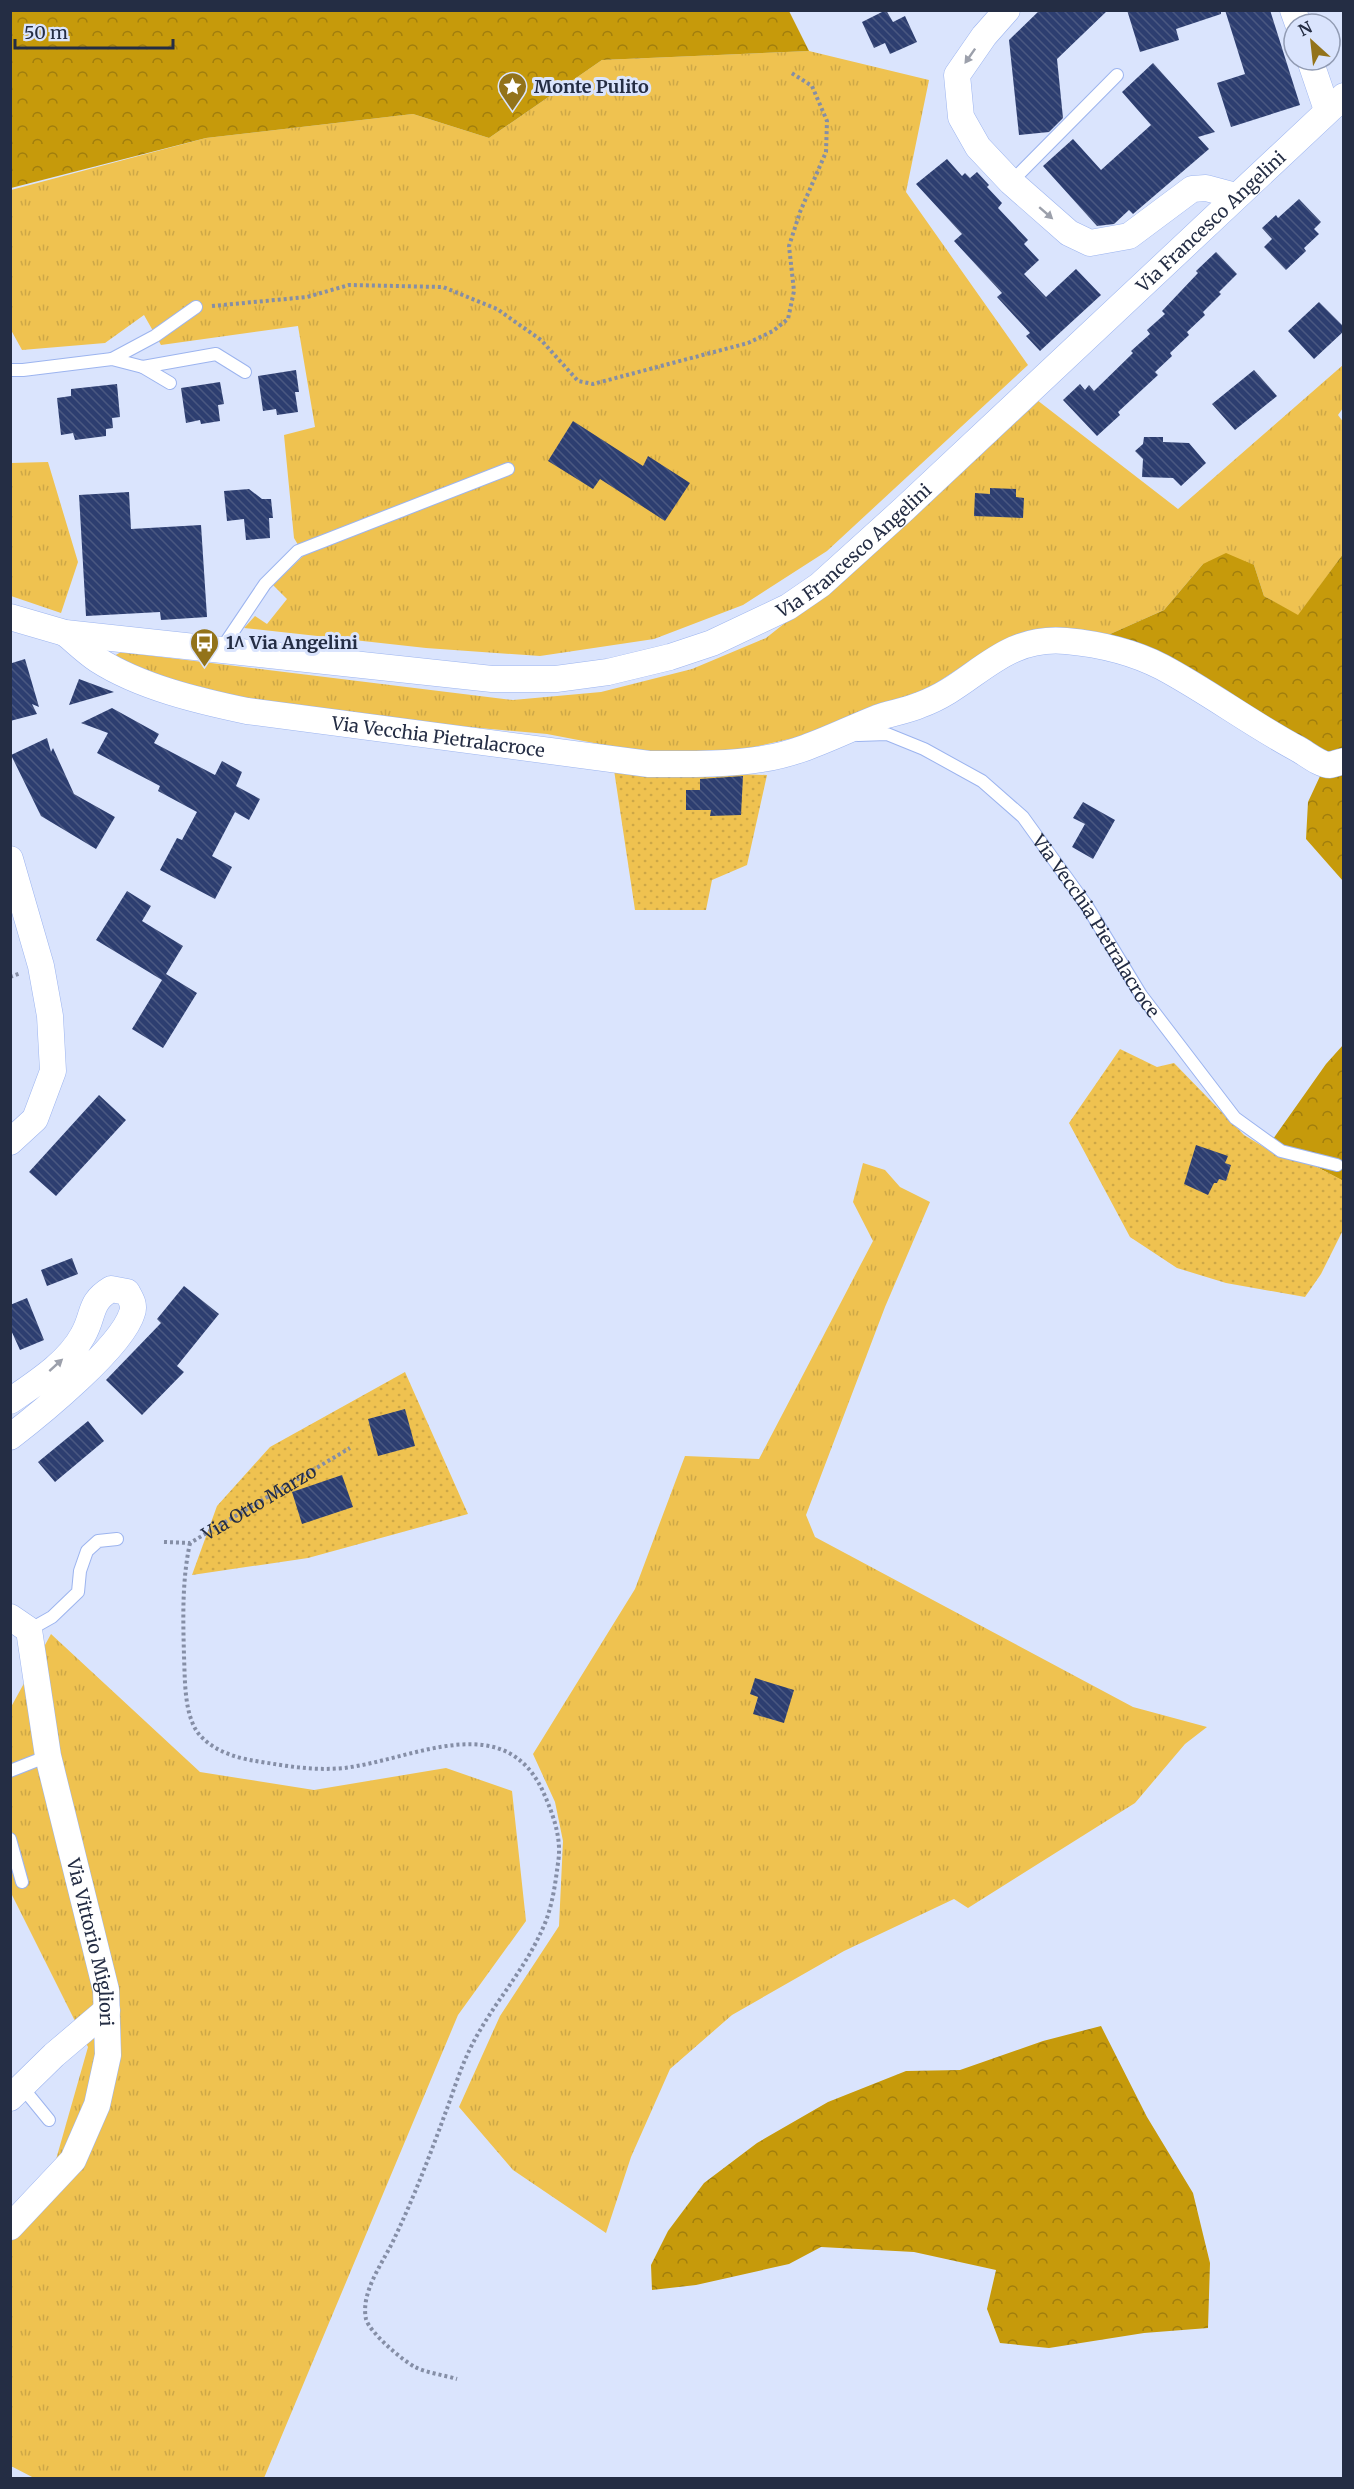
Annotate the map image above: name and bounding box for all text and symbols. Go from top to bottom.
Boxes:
scale bar [15,12,172,50]
north arrow [1282,12,1342,72]
text: N [1295,17,1316,40]
text: 50 m [24,21,68,44]
one-way arrow [964,47,976,63]
place icon: Monte Pulito [497,70,529,112]
place label: Monte Pulito [534,75,649,98]
street label: Via Francesco Angelini [1130,145,1290,298]
one-way arrow [1038,206,1053,219]
street label: Via Francesco Angelini [772,478,936,623]
bus stop icon: 1^ Via Angelini [189,626,221,668]
place label: 1^ Via Angelini [226,631,358,654]
street label: Via Vecchia Pietralacroce [329,711,546,762]
street label: Via Vecchia Pietralacroce [1027,829,1165,1022]
one-way arrow [49,1358,64,1372]
street label: Via Otto Marzo [196,1459,320,1546]
street label: Via Vittorio Migliori [62,1855,119,2027]

